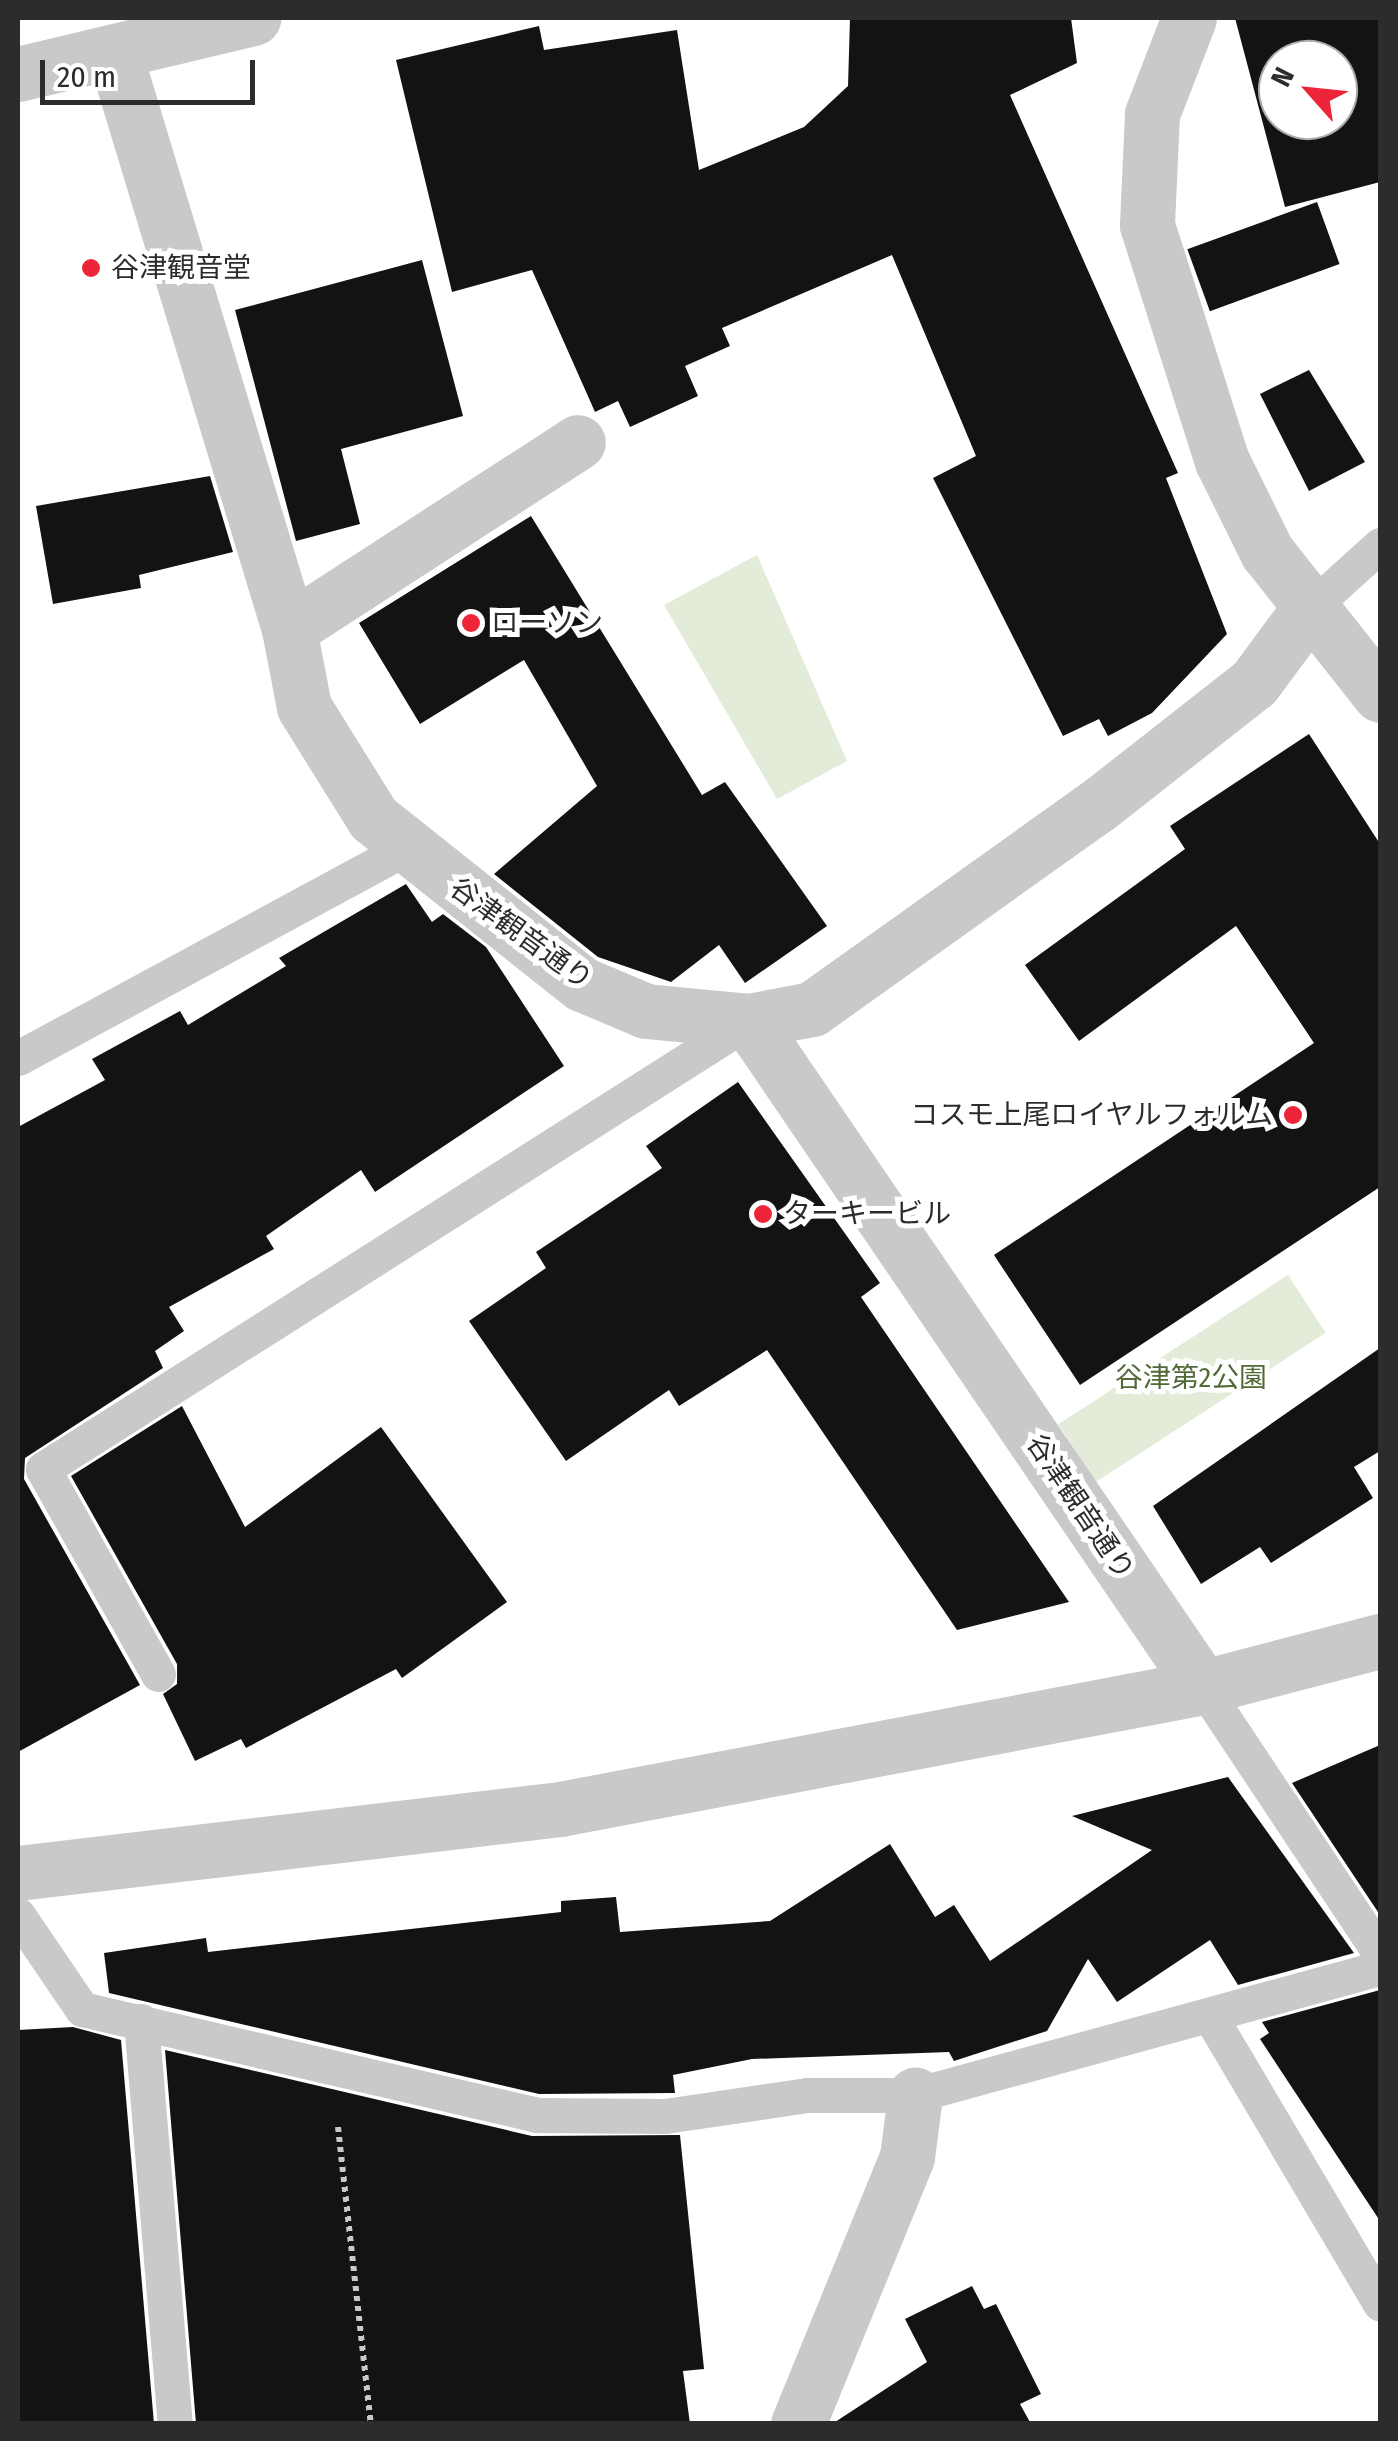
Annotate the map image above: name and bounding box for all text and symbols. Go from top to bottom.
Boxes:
scale bar [45,40,260,102]
north arrow [1258,40,1358,140]
text: 20 m [57,59,116,95]
text: N [1264,62,1301,92]
place label: 谷津観音堂 [111,251,251,285]
marker: 谷津観音堂 [80,257,102,279]
place label: ローソン [491,606,603,640]
marker: ローソン [460,612,482,634]
street label: 谷津観音通り [443,871,599,997]
place label: コスモ上尾ロイヤルフォルム [909,1098,1273,1132]
marker: コスモ上尾ロイヤルフォルム [1282,1104,1304,1126]
place label: ターキービル [783,1197,951,1231]
marker: ターキービル [752,1203,774,1225]
park label: 谷津第2公園 [1115,1361,1267,1395]
street label: 谷津観音通り [1019,1428,1141,1586]

